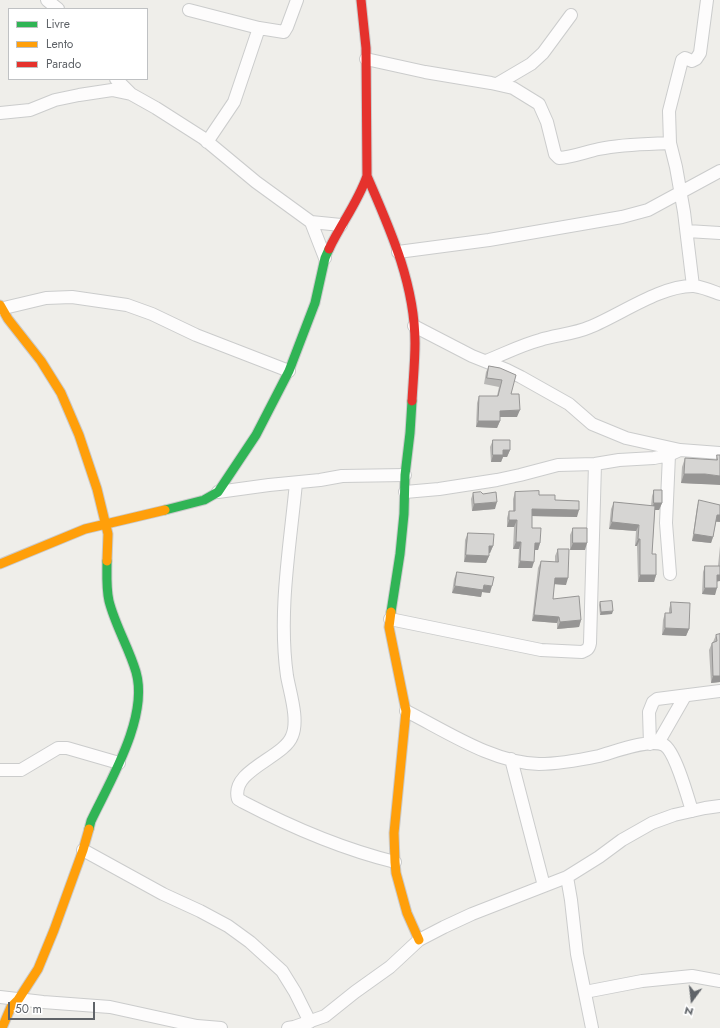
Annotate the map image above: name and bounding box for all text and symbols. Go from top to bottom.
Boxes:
legend [8,8,148,80]
text: Livre [46,15,70,33]
text: Lento [46,35,73,53]
text: Parado [46,55,81,73]
north arrow [672,980,712,1020]
scale bar [10,994,97,1020]
text: 50 m [15,1000,42,1018]
text: N [683,1003,695,1020]

